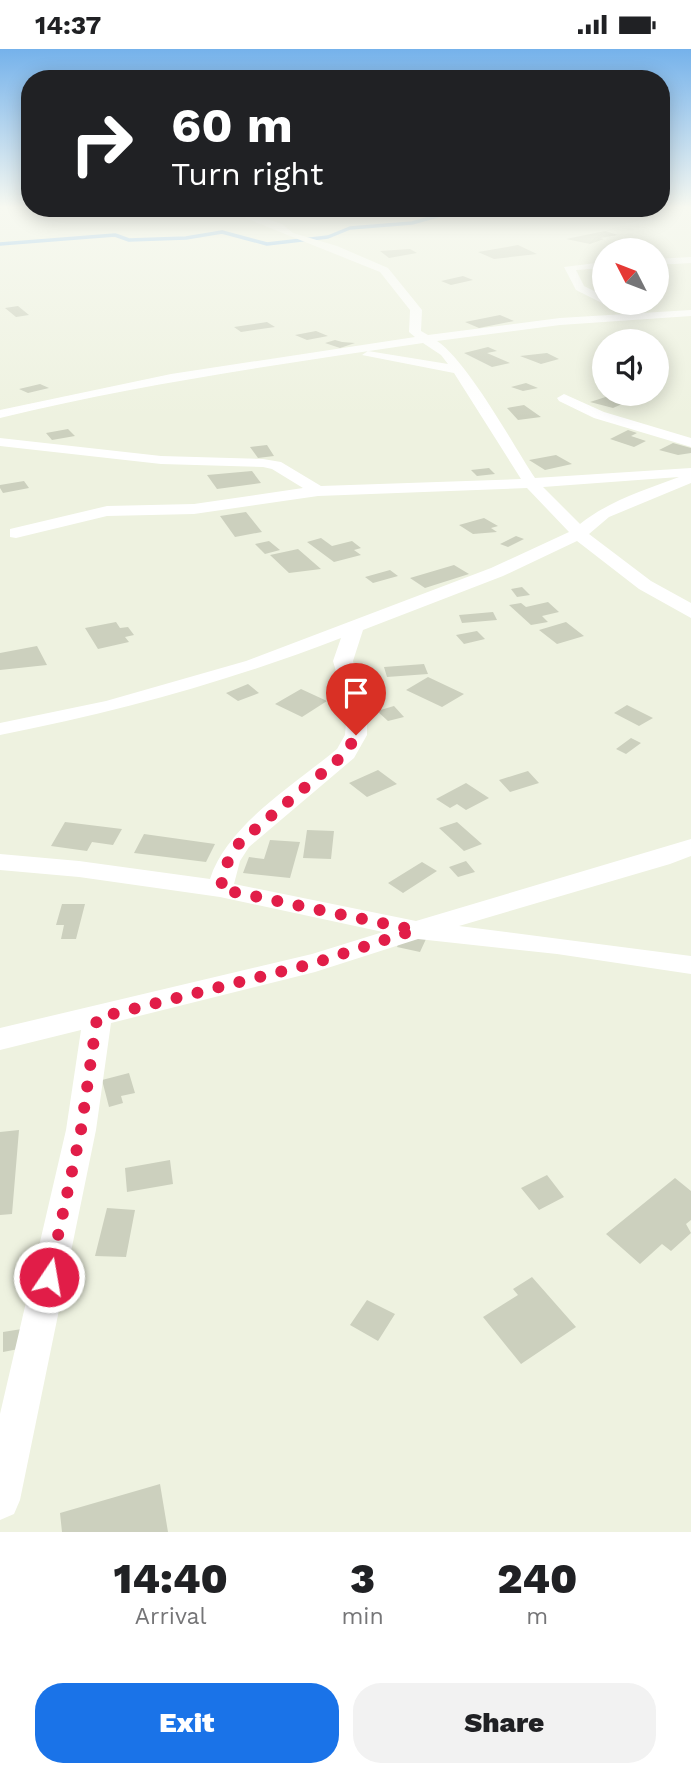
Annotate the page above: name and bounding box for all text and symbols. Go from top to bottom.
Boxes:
text: 14:37 [35,10,101,40]
text: 60 m [171,96,293,154]
icon: right [56,98,147,189]
text: Turn right [171,155,323,193]
north arrow [592,238,668,315]
map controls [592,238,669,406]
button: sound [592,329,669,406]
pin [326,663,386,735]
icon: arrive [337,674,375,712]
position arrow [12,1240,86,1314]
text: 14:40 [114,1554,228,1603]
text: 3 [350,1554,375,1603]
text: 240 [497,1554,577,1603]
text: Arrival [135,1603,207,1630]
text: min [341,1603,384,1630]
text: m [526,1603,548,1630]
button: Exit [35,1683,339,1763]
button: Share [353,1683,656,1763]

